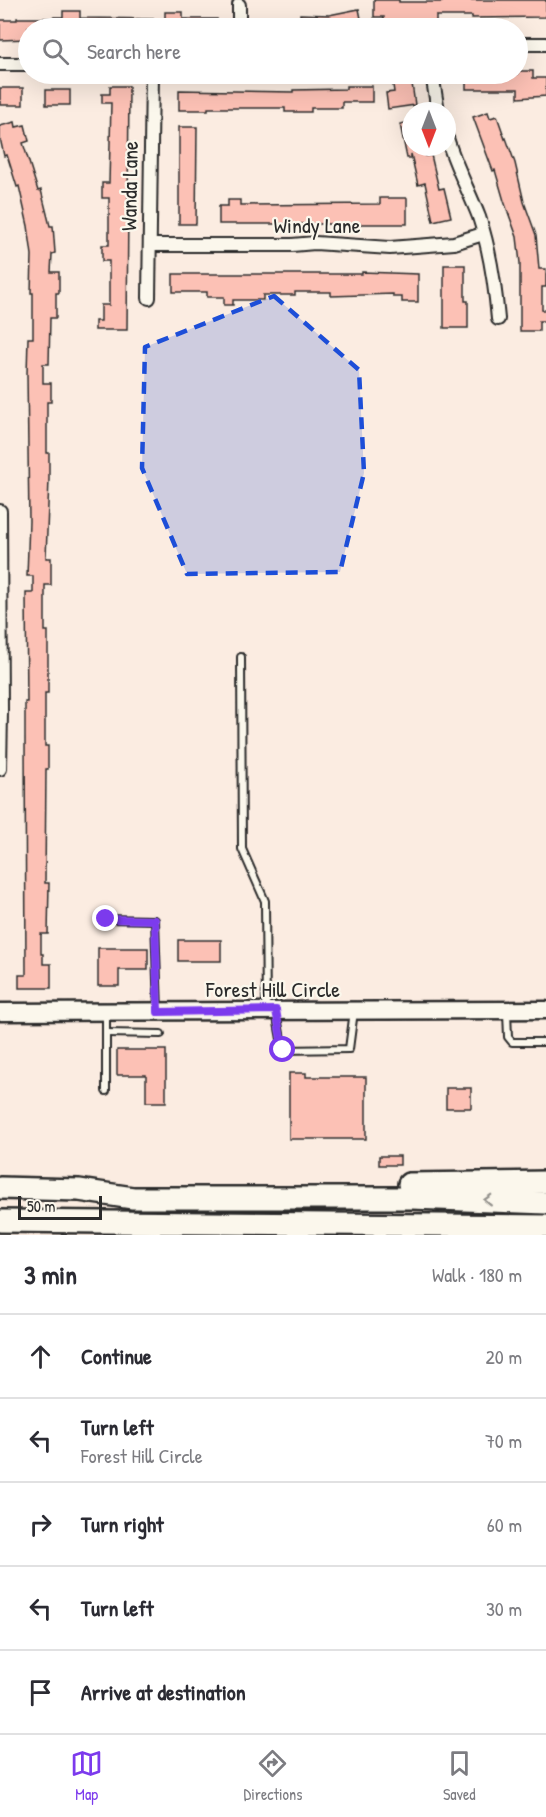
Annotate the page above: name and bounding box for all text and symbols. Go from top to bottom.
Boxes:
search box [18,18,528,84]
icon: search [39,35,72,68]
text: Search here [87,36,181,66]
north arrow [402,102,456,156]
street label: Wanda Lane [113,141,145,231]
street label: Windy Lane [274,210,361,240]
route end [92,905,118,931]
street label: Forest Hill Circle [205,974,340,1004]
route start [269,1036,295,1062]
scale bar [18,1193,102,1220]
one-way arrow [483,1194,492,1207]
text: 50 m [27,1195,56,1217]
text: 3 min [24,1257,77,1292]
text: Walk · 180 m [432,1261,522,1288]
icon: ahead [24,1340,57,1373]
text: Continue [81,1341,152,1371]
text: 20 m [485,1343,522,1370]
text: Turn left [81,1412,154,1442]
icon: left [24,1424,57,1457]
text: 70 m [485,1427,522,1454]
text: Forest Hill Circle [81,1442,203,1469]
icon: right [24,1508,57,1541]
text: Turn right [81,1509,164,1539]
text: 60 m [487,1511,522,1538]
icon: left [24,1592,57,1625]
text: Turn left [81,1593,154,1623]
text: 30 m [486,1595,522,1622]
icon: arrive [24,1676,57,1709]
text: Arrive at destination [81,1677,246,1707]
tab: Map [70,1747,103,1805]
tab: Directions [244,1747,302,1805]
tab: Saved [443,1747,476,1805]

